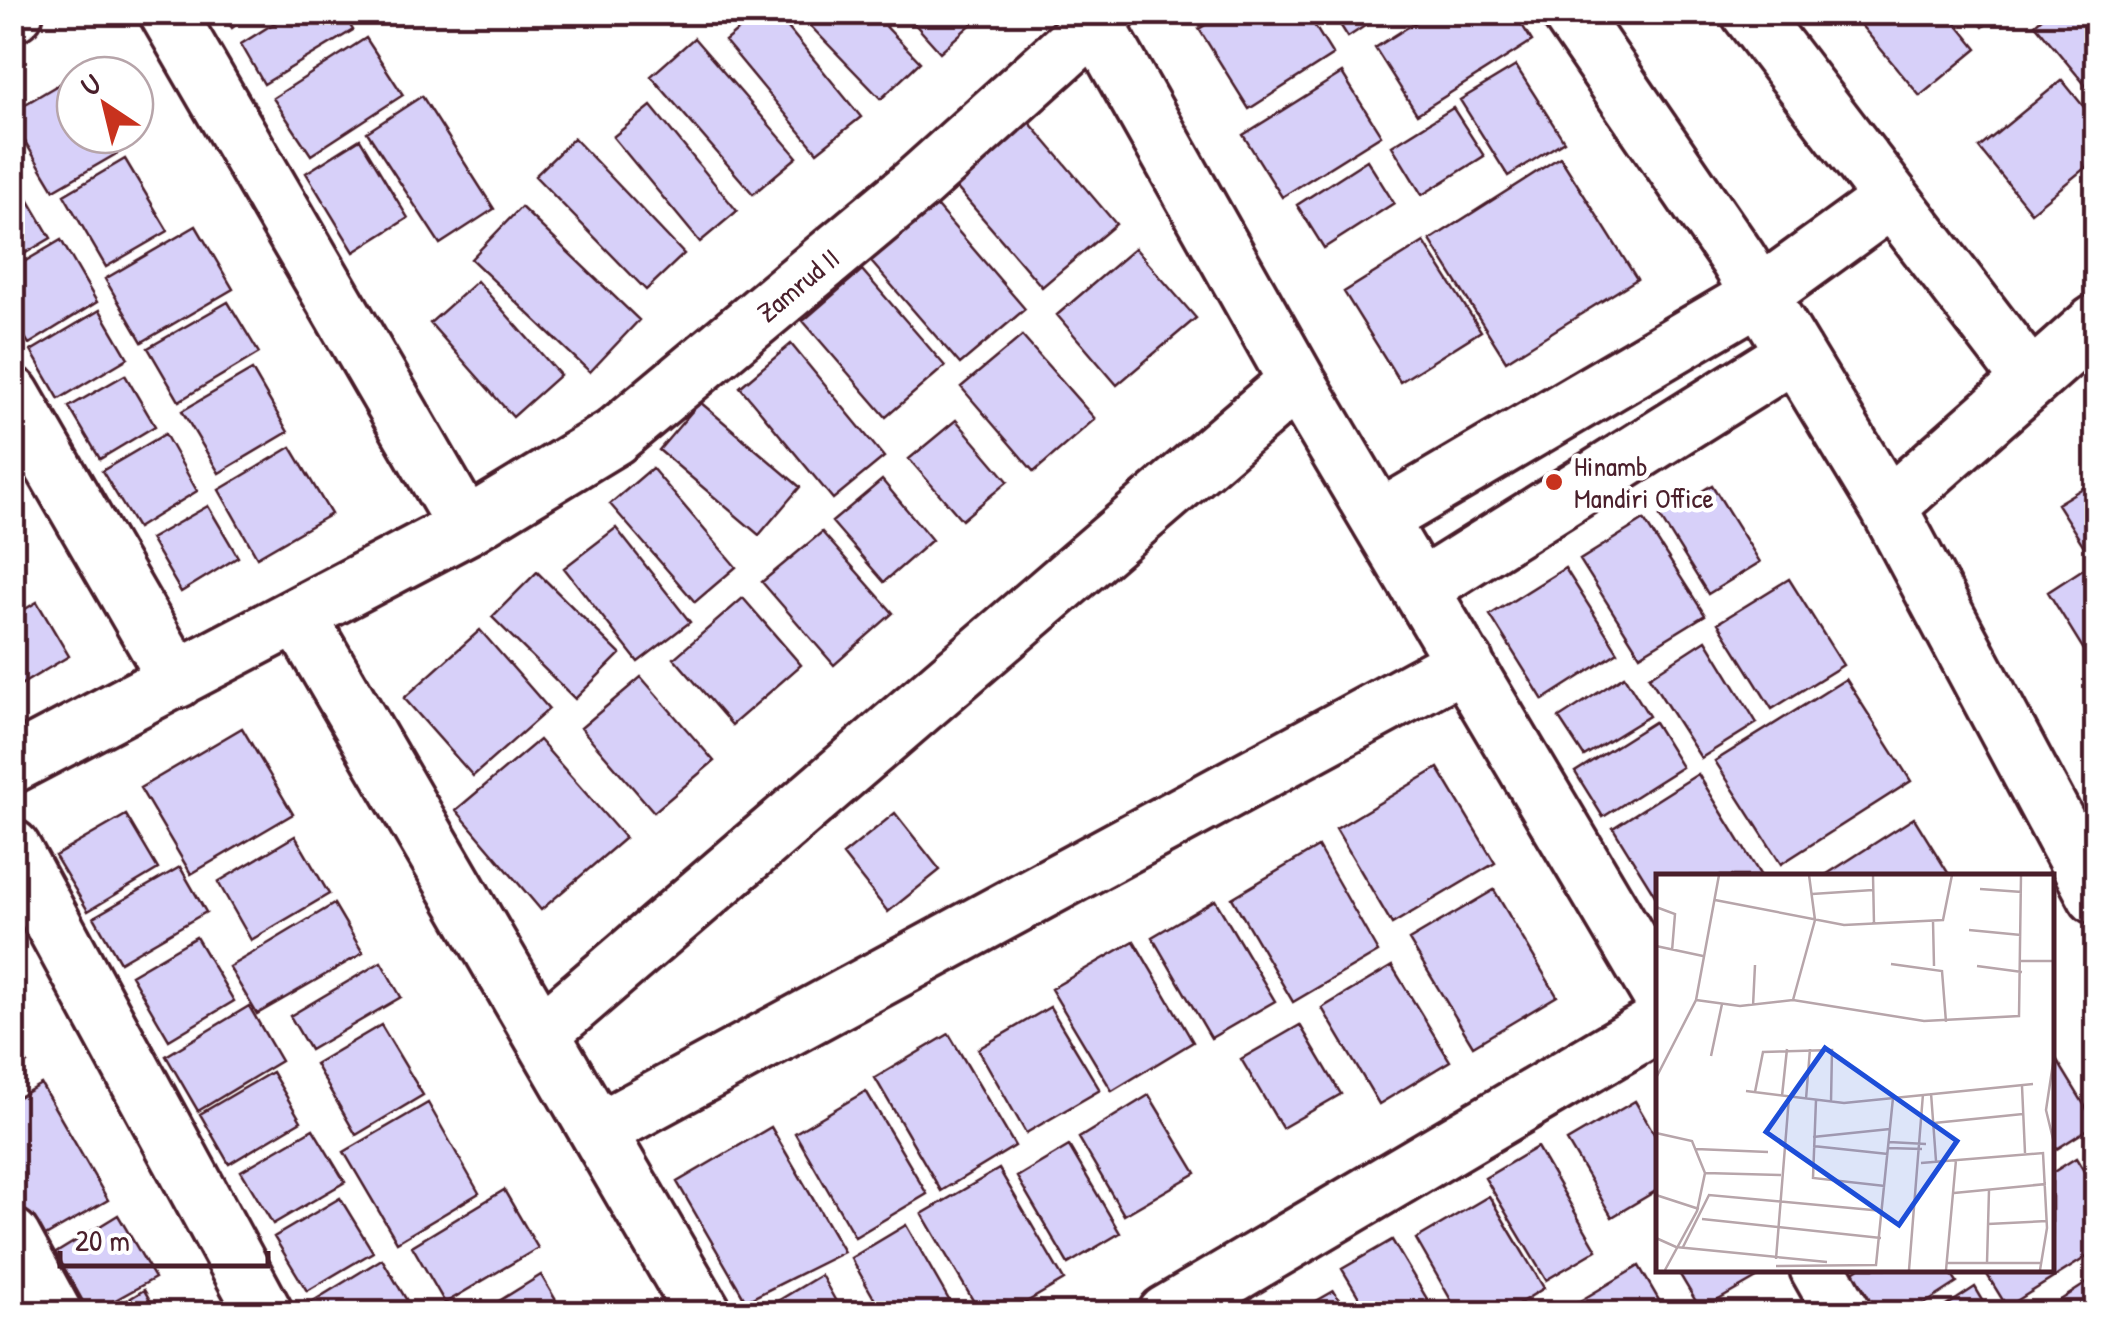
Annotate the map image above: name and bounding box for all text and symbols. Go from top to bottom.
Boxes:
north arrow [55,55,155,155]
text: U [73,65,108,105]
street label: Zamrud II [749,239,847,331]
place label: Hinamb Mandiri Office [1574,447,1714,517]
marker: Hinamb Mandiri Office [1543,471,1565,493]
inset map [1656,874,2054,1271]
scale bar [60,1206,268,1268]
text: 20 m [75,1220,130,1260]

